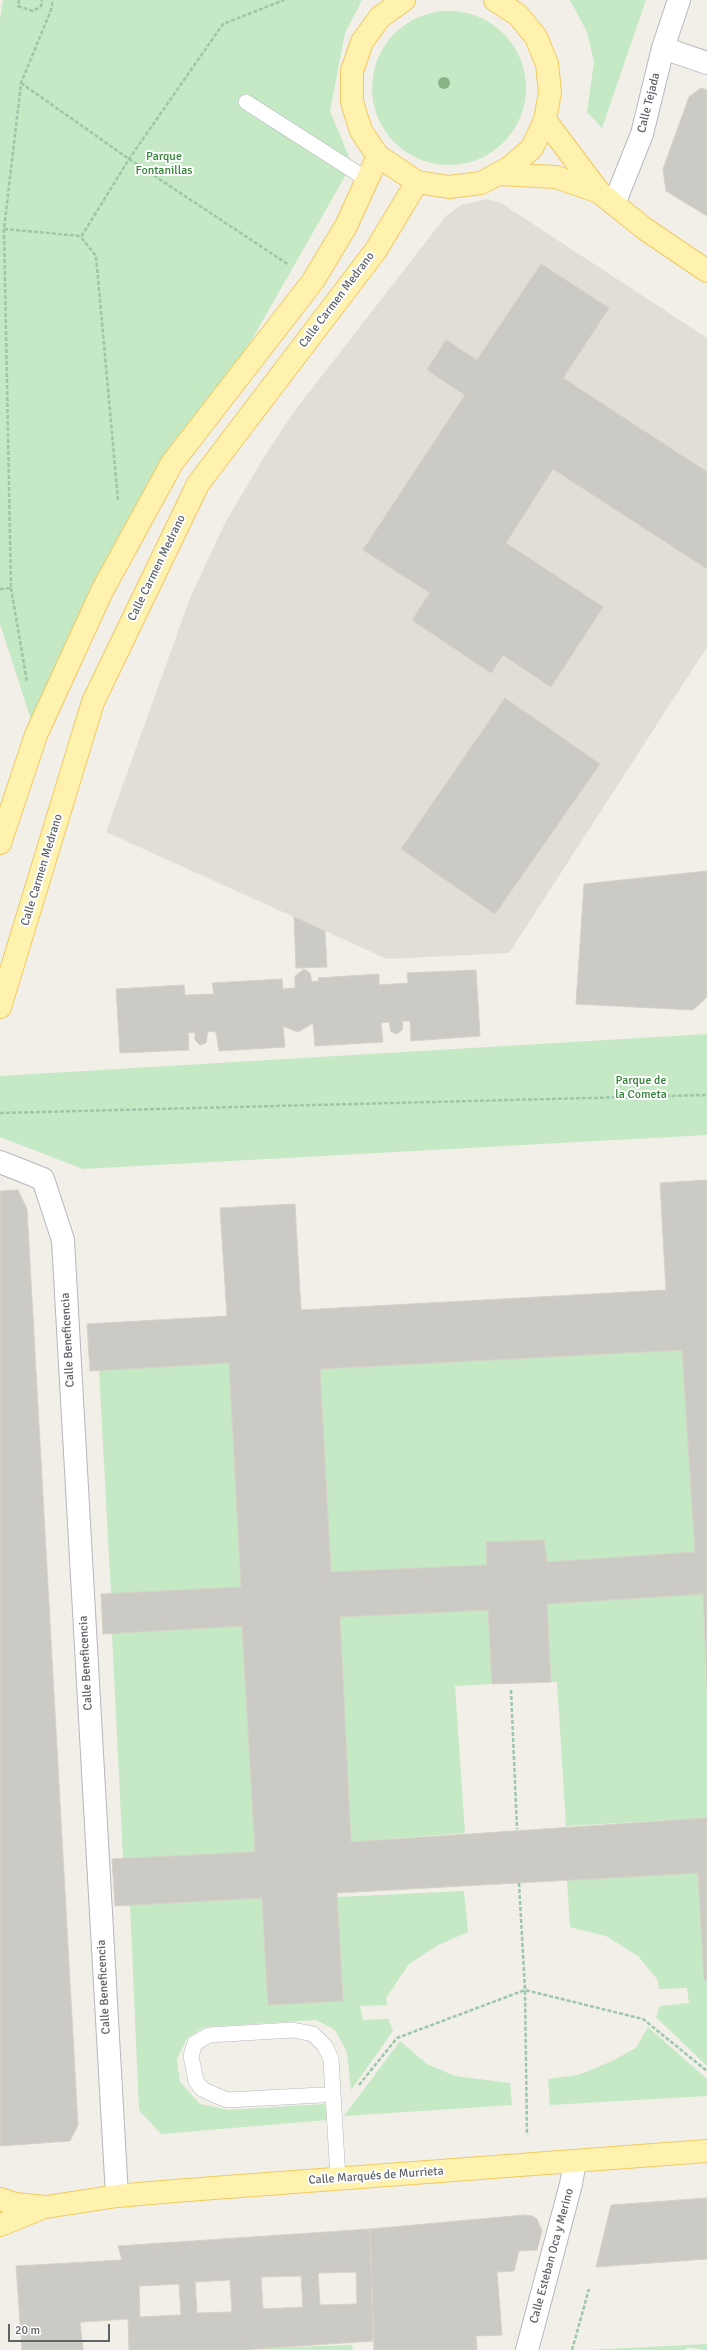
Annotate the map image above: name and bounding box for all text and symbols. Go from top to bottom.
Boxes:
street label: Calle Tejada [635,71,663,135]
park label: Parque Fontanillas [135,150,193,178]
street label: Calle Carmen Medrano [296,249,378,351]
street label: Calle Carmen Medrano [125,513,189,623]
street label: Calle Carmen Medrano [18,812,66,928]
park label: Parque de la Cometa [615,1074,667,1102]
street label: Calle Beneficencia [58,1292,78,1388]
street label: Calle Beneficencia [76,1615,96,1711]
street label: Calle Beneficencia [94,1939,114,2035]
street label: Calle Marqués de Murrieta [308,2164,444,2188]
street label: Calle Esteban Oca y Merino [527,2187,577,2325]
scale bar [10,2316,112,2342]
text: 20 m [15,2323,40,2338]

